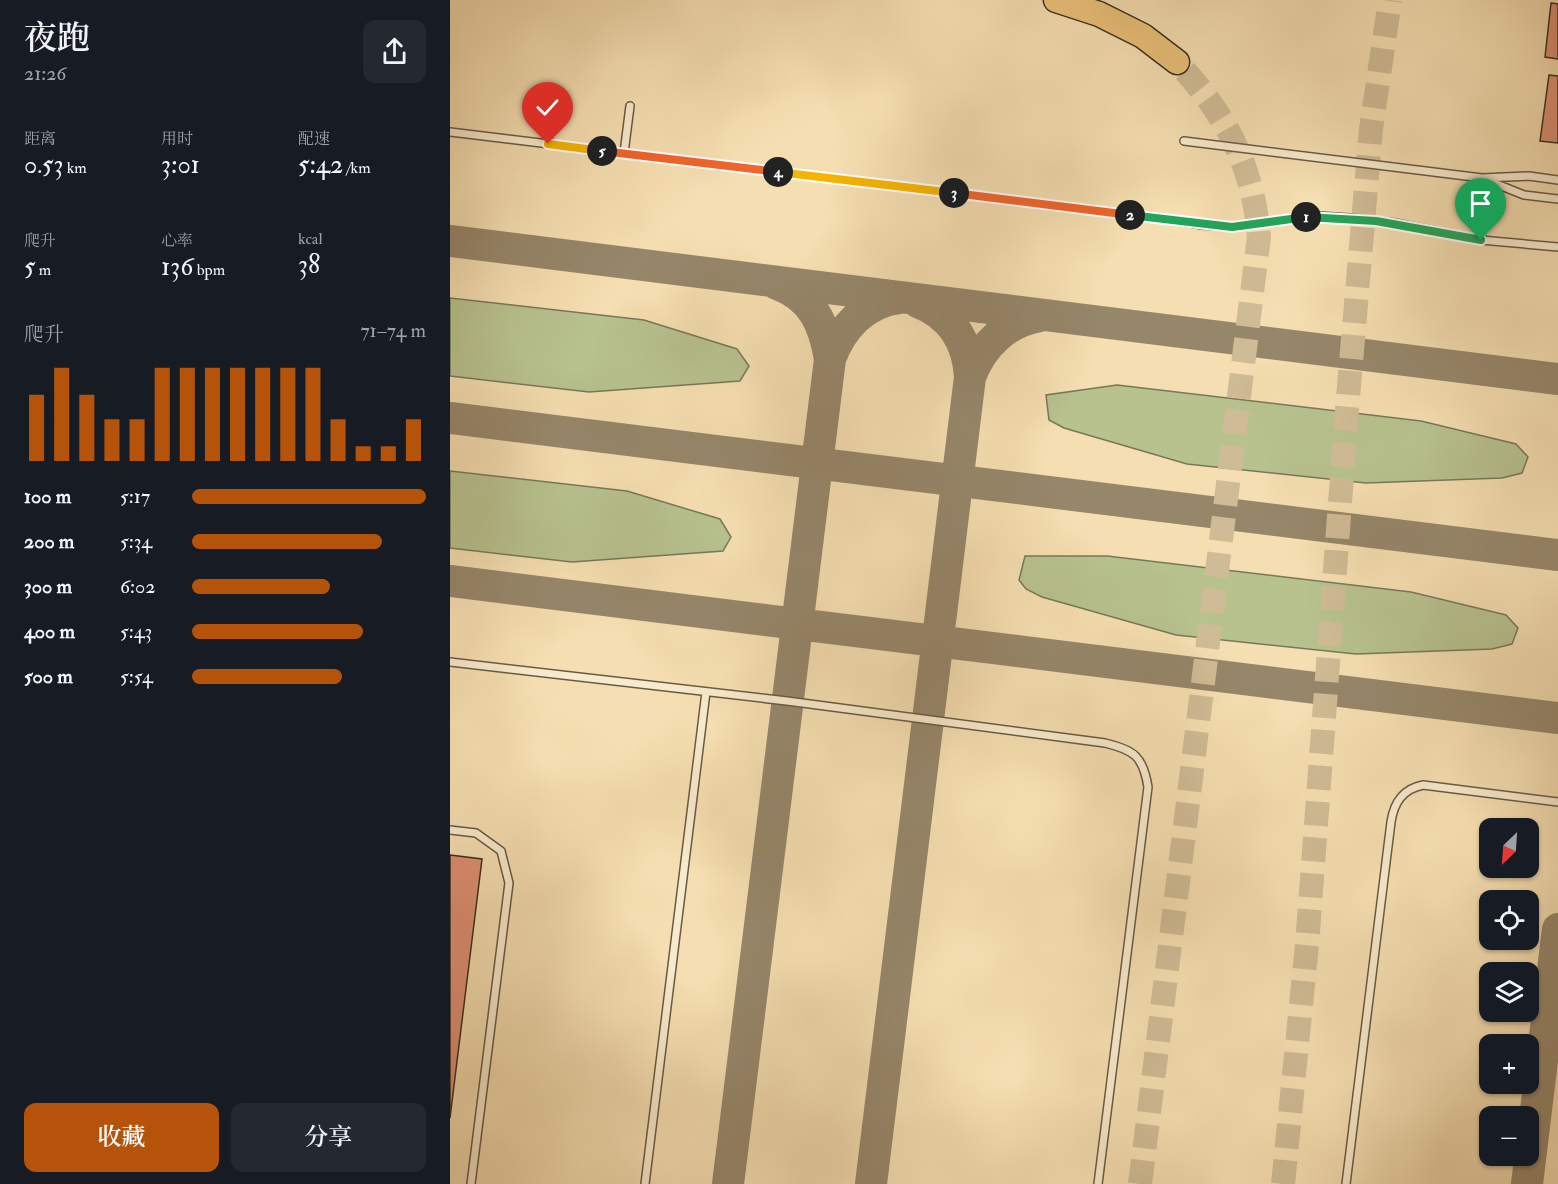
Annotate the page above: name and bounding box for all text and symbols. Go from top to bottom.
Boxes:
text: 夜跑 [24,18,90,59]
button: share [363,20,426,83]
text: 21:26 [24,61,66,86]
pin [522,82,573,144]
icon: check [531,91,564,124]
text: 距离 [24,129,56,149]
text: 用时 [161,129,193,149]
text: 配速 [298,129,330,149]
pin: 5 [587,136,617,166]
text: 5 [598,141,606,161]
text: 0.53 [24,149,63,181]
text: 3:01 [161,149,200,181]
text: 5:42 [298,149,343,181]
pin: 4 [763,157,793,187]
text: km [63,158,87,178]
text: /km [343,158,371,178]
text: 4 [774,162,782,182]
pin: 3 [939,178,969,208]
pin [1455,178,1506,240]
text: 3 [951,183,957,203]
icon: arrive [1464,187,1497,220]
pin: 2 [1115,200,1145,230]
pin: 1 [1291,202,1321,232]
text: 2 [1126,205,1134,225]
text: 1 [1303,207,1309,227]
text: kcal [298,229,323,249]
text: 爬升 [24,231,56,251]
text: 心率 [161,231,193,251]
text: 38 [298,249,320,281]
text: 5 [24,251,35,283]
text: 136 [161,251,193,283]
text: m [35,260,51,280]
text: bpm [193,260,225,280]
text: 71–74 m [360,318,426,343]
text: 爬升 [24,322,64,347]
text: 100 m [24,484,71,509]
text: 5:17 [120,484,150,509]
text: 200 m [24,529,74,554]
text: 5:34 [120,529,152,554]
text: 300 m [24,574,72,599]
text: 6:02 [120,574,155,599]
text: 400 m [24,619,75,644]
text: 5:43 [120,619,152,644]
text: 500 m [24,664,73,689]
text: 5:54 [120,664,153,689]
north arrow [1479,818,1539,878]
map controls [1479,818,1539,1166]
button: locate [1479,890,1539,950]
button: layers [1479,962,1539,1022]
button: + [1479,1034,1539,1094]
button: 收藏 [24,1103,219,1172]
button: 分享 [231,1103,426,1172]
button: − [1479,1106,1539,1166]

